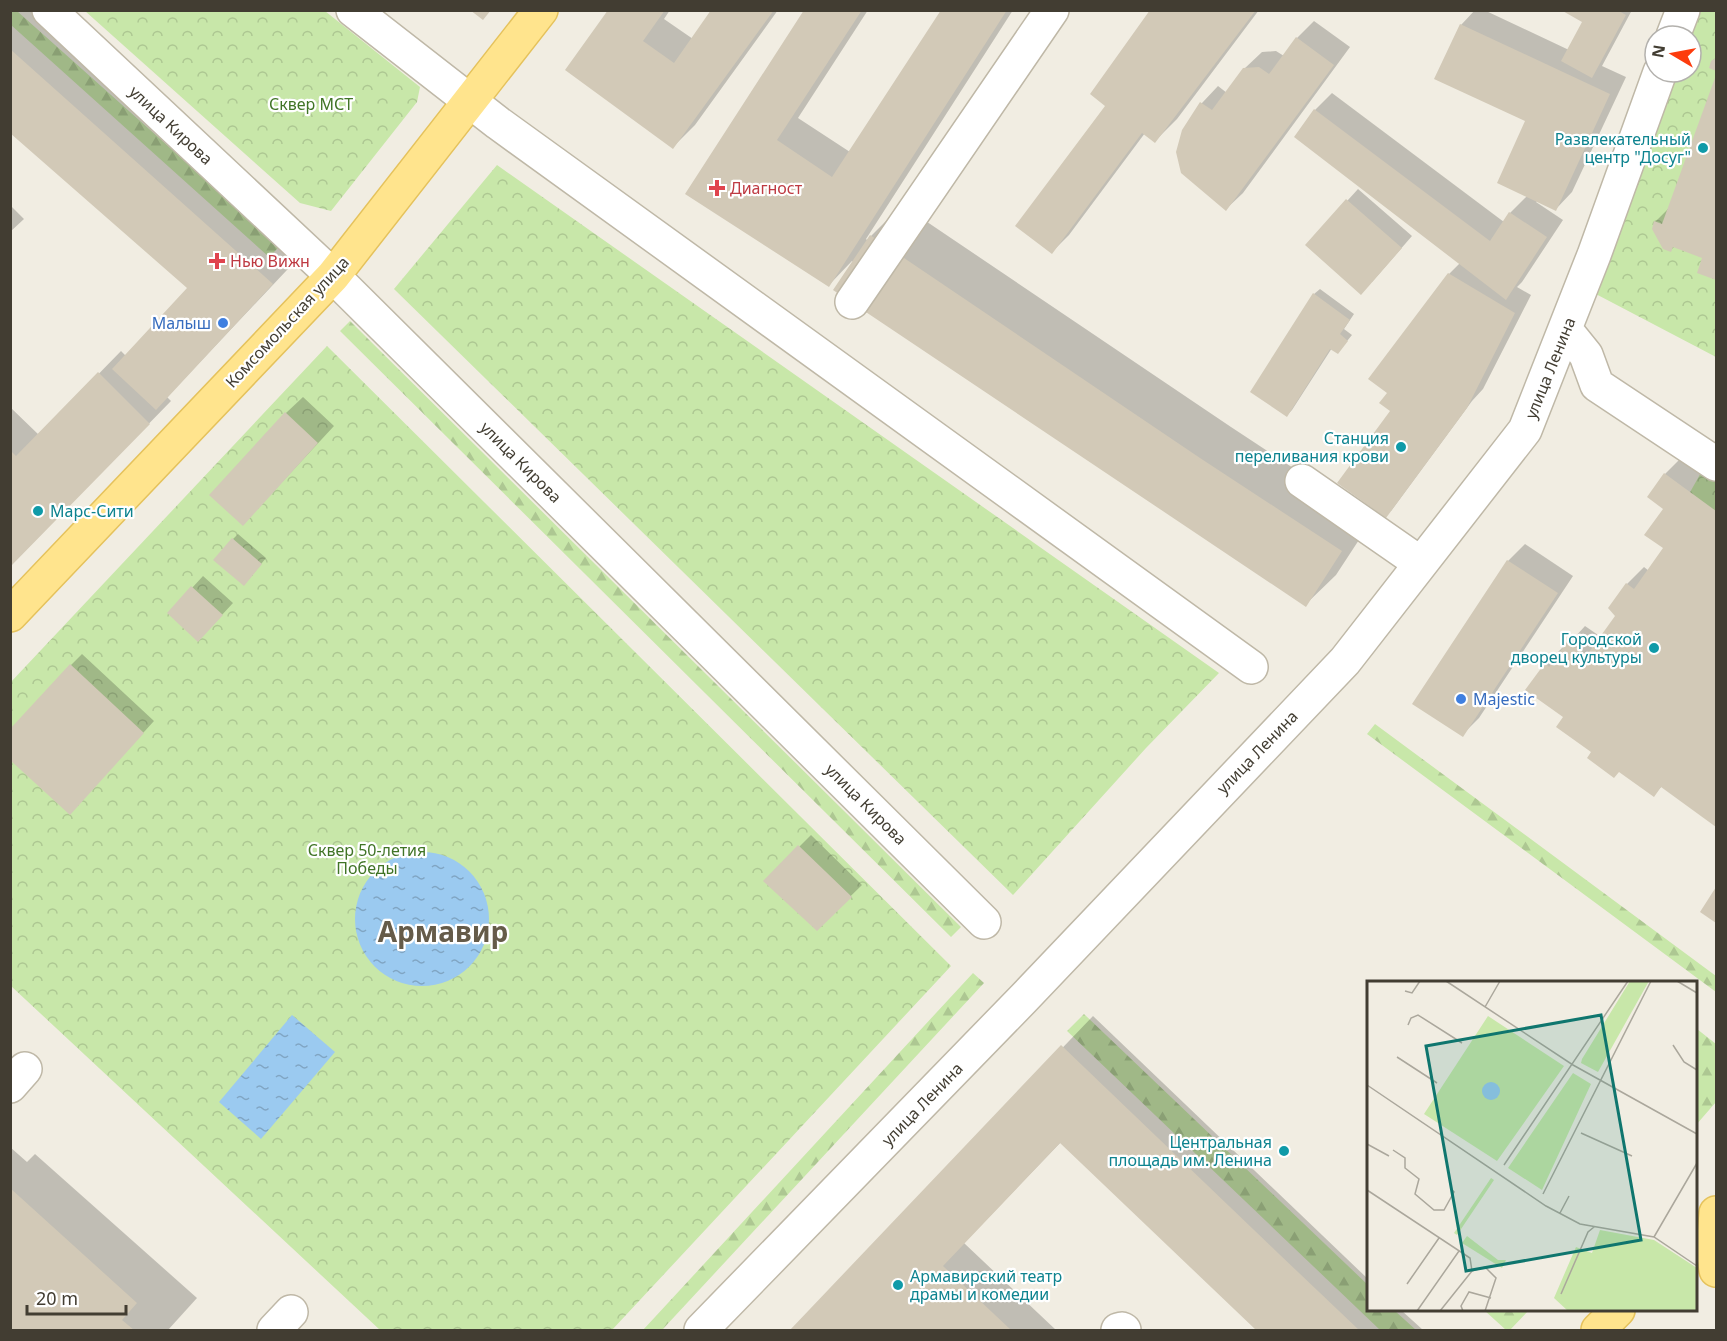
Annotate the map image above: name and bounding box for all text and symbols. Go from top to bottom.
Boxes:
north arrow [1643,24,1703,84]
text: N [1646,43,1670,60]
street label: улица Кирова [125,81,217,169]
park label: Сквер МСТ [269,93,353,115]
place label: Развлекательный центр "Досуг" [1555,128,1691,168]
marker: Развлекательный центр "Досуг" [1696,141,1710,155]
place label: Диагност [730,177,803,199]
marker: Диагност [708,179,726,197]
place label: Нью Вижн [230,250,310,272]
street label: Комсомольская улица [220,251,354,393]
marker: Нью Вижн [208,252,226,270]
place label: Малыш [152,312,211,334]
street label: улица Ленина [1520,314,1580,422]
marker: Малыш [216,316,230,330]
street label: улица Кирова [476,417,566,507]
place label: Cтанция переливания крови [1235,427,1389,467]
marker: Cтанция переливания крови [1394,440,1408,454]
place label: Марс-Сити [50,500,134,522]
marker: Марс-Сити [31,504,45,518]
place label: Городской дворец культуры [1511,628,1642,668]
marker: Городской дворец культуры [1647,641,1661,655]
place label: Majestic [1473,688,1535,710]
marker: Majestic [1454,692,1468,706]
street label: улица Ленина [1212,706,1302,798]
street label: улица Кирова [821,759,911,849]
park label: Сквер 50-летия Победы [308,839,426,879]
district label: Армавир [378,912,508,950]
inset map [1367,981,1697,1311]
street label: улица Ленина [877,1058,967,1150]
place label: Центральная площадь им. Ленина [1108,1131,1272,1171]
marker: Центральная площадь им. Ленина [1277,1144,1291,1158]
place label: Армавирский театр драмы и комедии [910,1265,1062,1305]
scale bar [27,1278,126,1316]
marker: Армавирский театр драмы и комедии [891,1278,905,1292]
text: 20 m [36,1286,78,1310]

